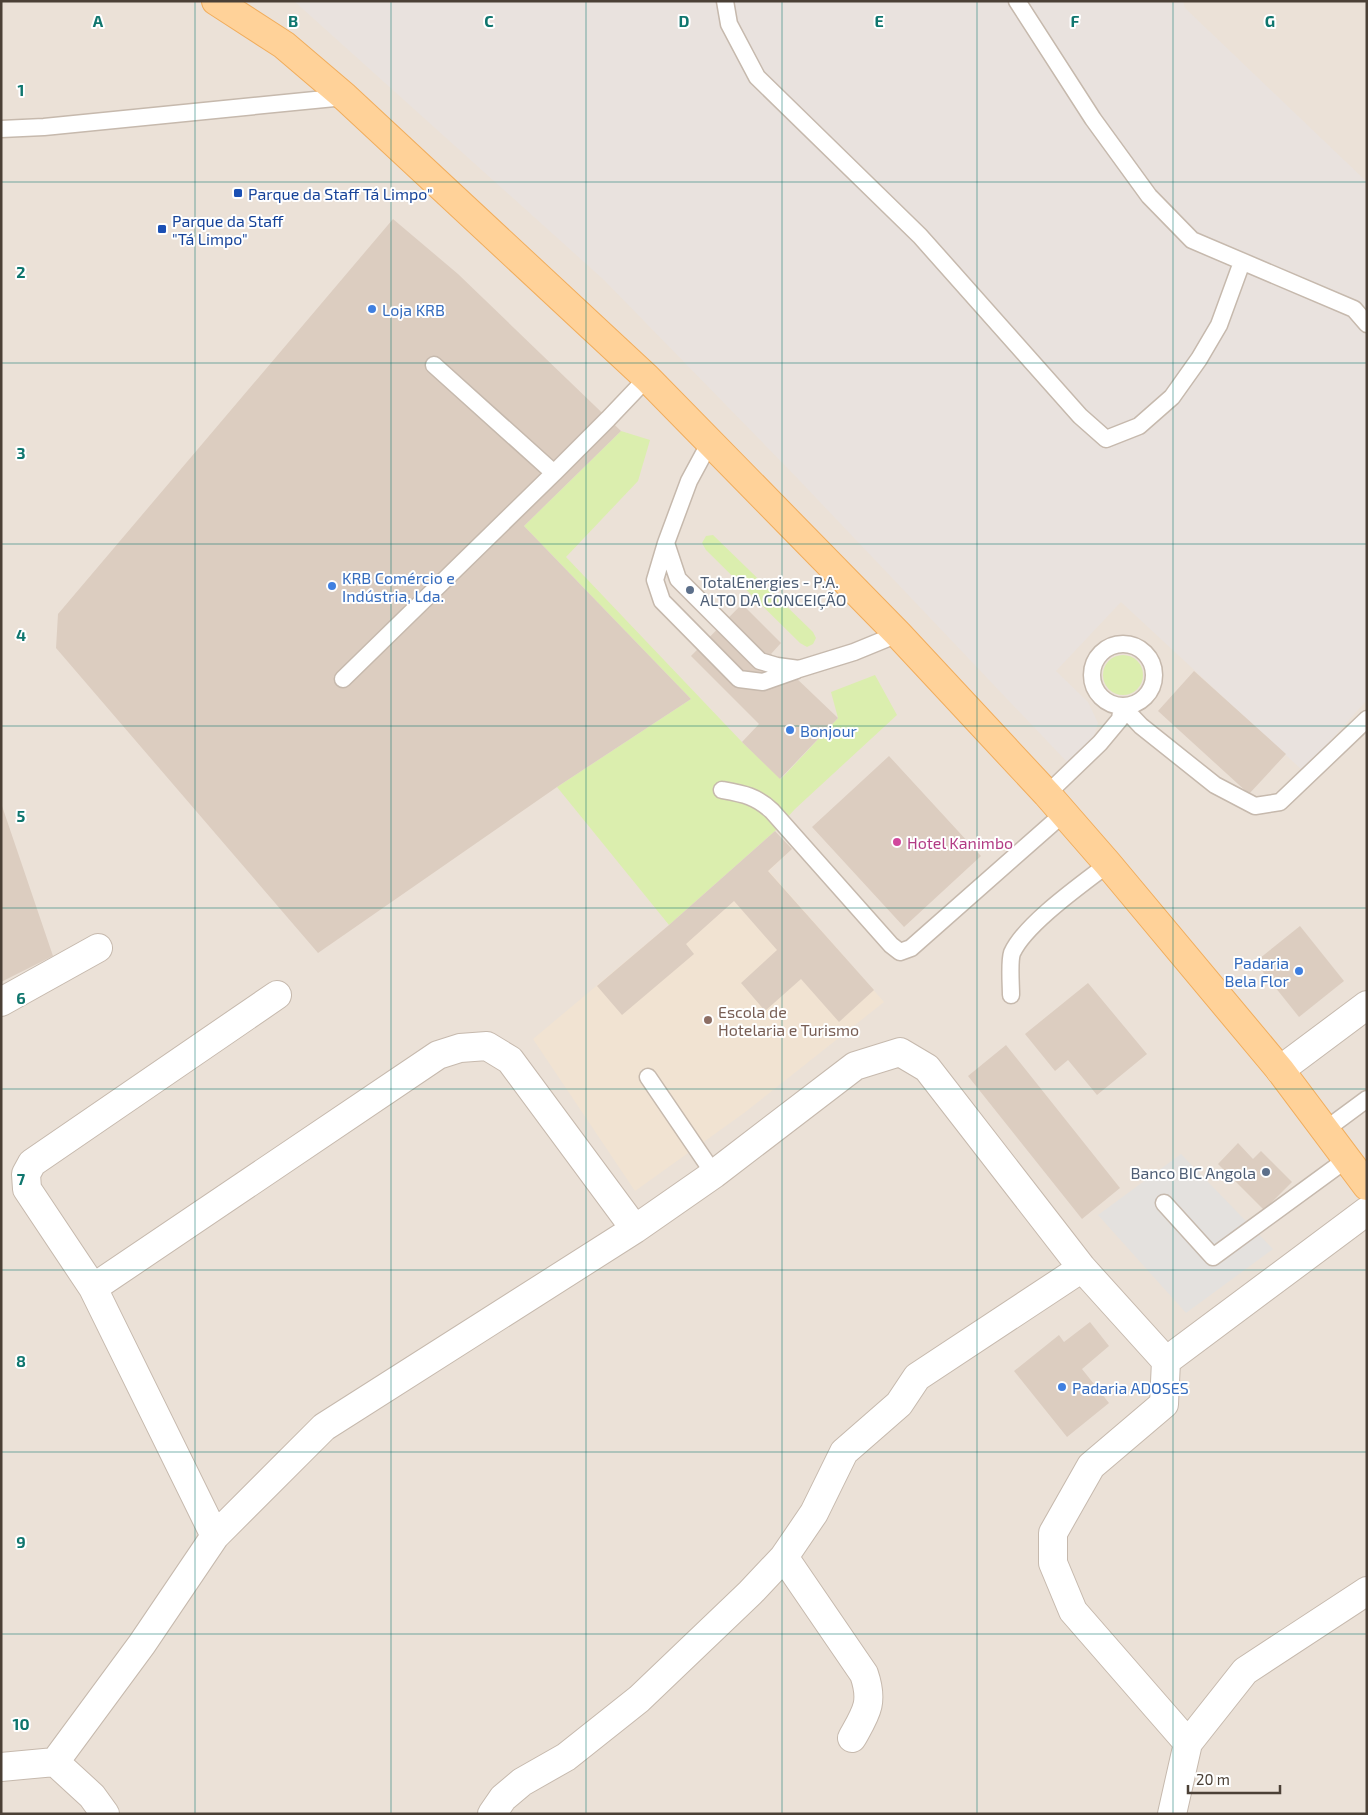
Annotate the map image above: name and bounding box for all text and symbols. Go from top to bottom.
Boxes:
text: A [93,11,104,30]
text: B [288,11,298,30]
text: C [484,11,494,30]
text: D [679,11,690,30]
text: E [874,11,884,30]
text: F [1071,11,1080,30]
text: G [1265,11,1275,30]
text: 1 [18,80,24,99]
place label: Parque da Staff Tá Limpo" [248,184,433,203]
marker: Parque da Staff Tá Limpo" [232,187,244,199]
place label: Parque da Staff "Tá Limpo" [172,211,284,248]
marker: Parque da Staff "Tá Limpo" [156,223,168,235]
text: 2 [16,262,26,281]
place label: Loja KRB [382,300,445,320]
marker: Loja KRB [366,303,378,315]
text: 3 [16,443,26,462]
place label: KRB Comércio e Indústria, Lda. [342,568,455,605]
place label: TotalEnergies - P.A. ALTO DA CONCEIÇÃO [700,572,846,610]
marker: KRB Comércio e Indústria, Lda. [326,580,338,592]
marker: TotalEnergies - P.A. ALTO DA CONCEIÇÃO [684,584,696,596]
text: 4 [16,625,26,644]
place label: Bonjour [800,721,858,741]
marker: Bonjour [784,724,796,736]
text: 5 [17,806,26,825]
place label: Hotel Kanimbo [907,833,1013,852]
marker: Hotel Kanimbo [891,836,903,848]
place label: Padaria Bela Flor [1225,953,1290,990]
marker: Padaria Bela Flor [1293,965,1305,977]
text: 6 [16,988,26,1007]
place label: Escola de Hotelaria e Turismo [718,1002,859,1039]
marker: Escola de Hotelaria e Turismo [702,1014,714,1026]
place label: Banco BIC Angola [1130,1163,1256,1182]
marker: Banco BIC Angola [1260,1166,1272,1178]
text: 7 [17,1169,26,1188]
text: 8 [16,1351,26,1370]
place label: Padaria ADOSES [1072,1378,1189,1397]
marker: Padaria ADOSES [1056,1381,1068,1393]
text: 9 [16,1532,26,1551]
text: 10 [12,1714,30,1733]
scale bar [1188,1762,1280,1794]
text: 20 m [1196,1770,1230,1788]

